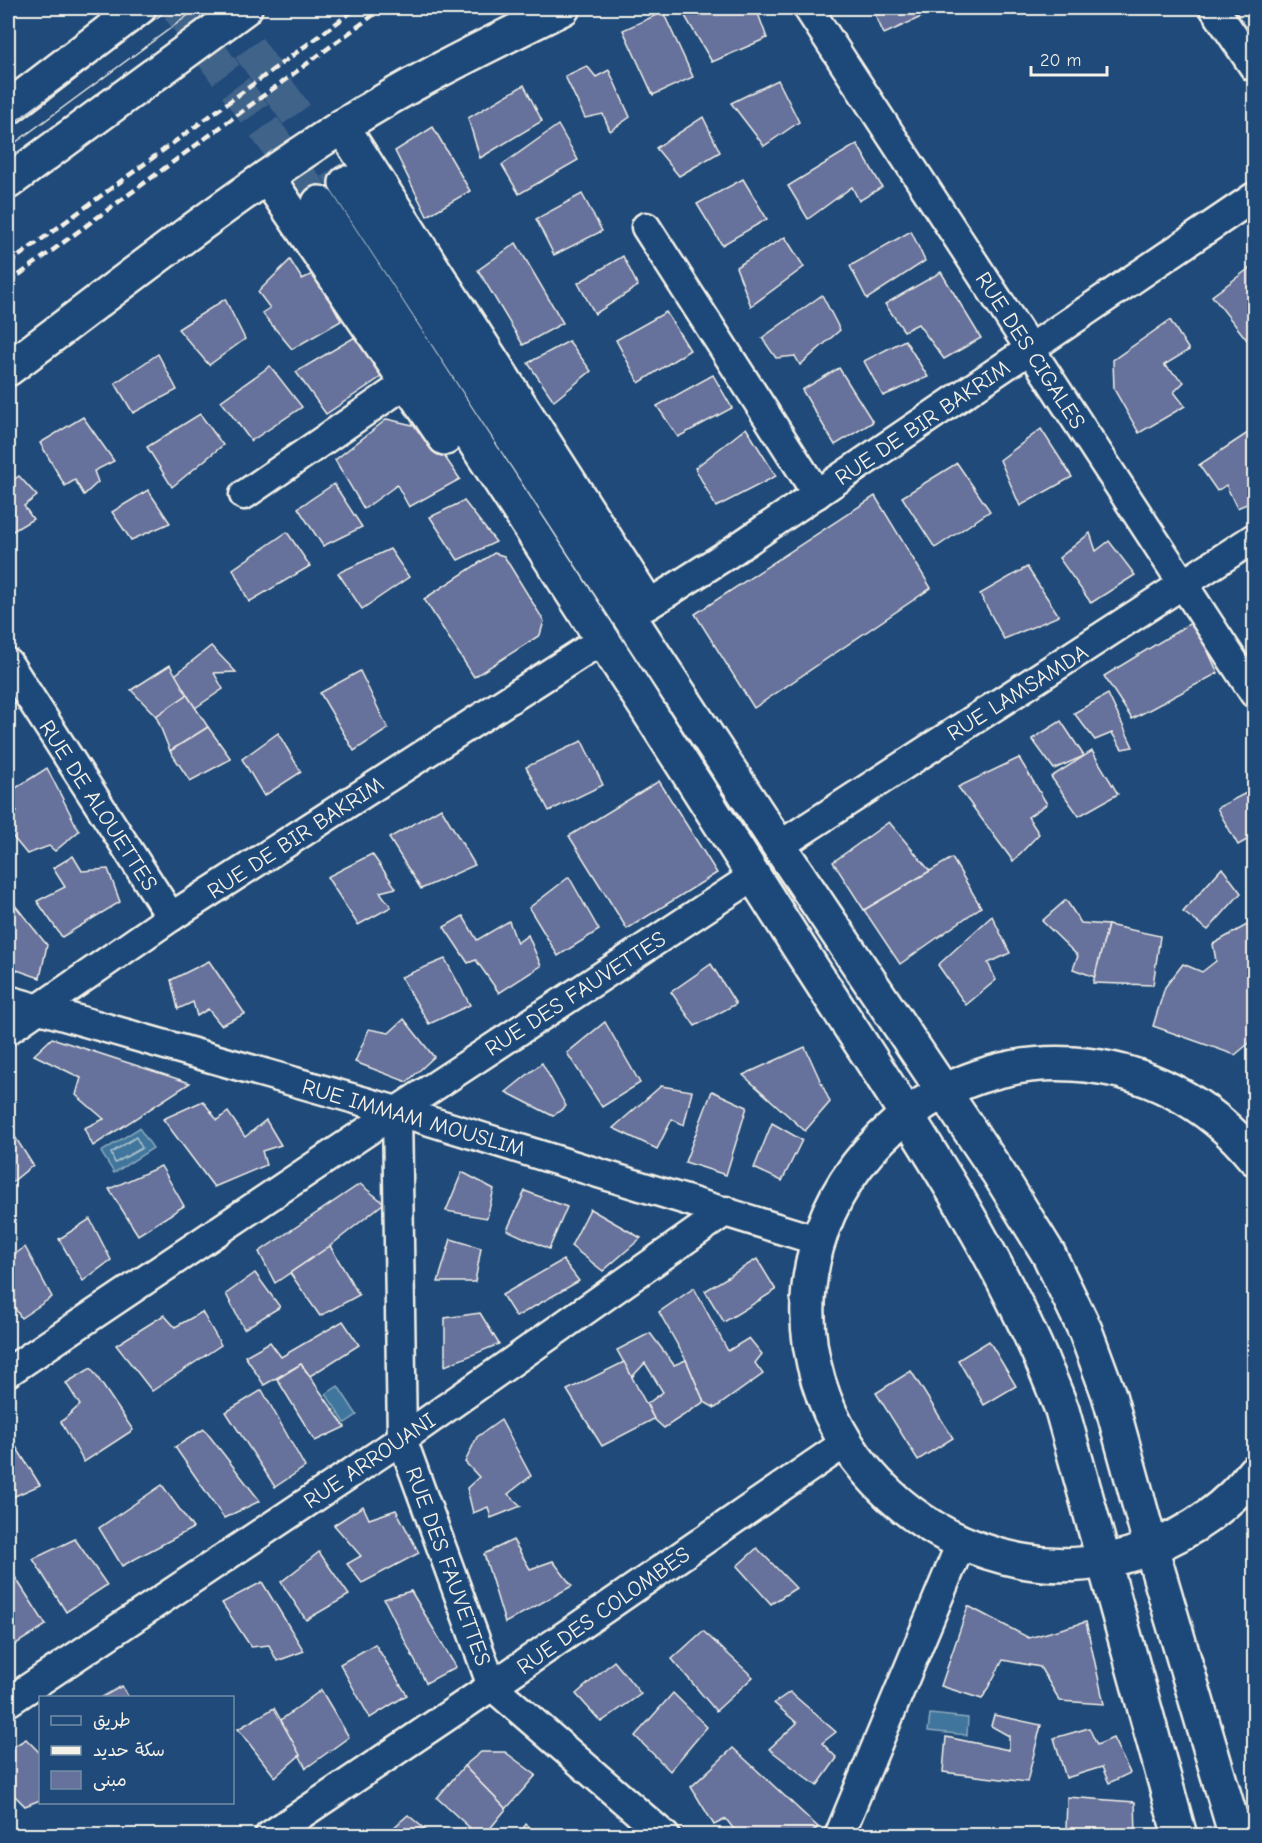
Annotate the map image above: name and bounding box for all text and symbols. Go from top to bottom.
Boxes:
scale bar [1031,39,1108,77]
text: 20 m [1040,50,1081,71]
street label: RUE DES CIGALES [970,267,1091,434]
street label: RUE DE BIR BAKRIM [830,355,1015,491]
street label: RUE LAMSAMDA [942,639,1093,747]
street label: RUE DE ALOUETTES [33,715,163,896]
street label: RUE DE BIR BAKRIM [202,771,389,905]
street label: RUE DES FAUVETTES [480,926,671,1062]
street label: RUE IMMAM MOUSLIM [299,1074,528,1162]
street label: RUE ARROUANI [299,1407,440,1514]
street label: RUE DES FAUVETTES [400,1463,496,1669]
street label: RUE DES COLOMBES [512,1541,695,1680]
legend [39,1696,234,1804]
text: طريق [93,1710,131,1731]
text: سكة حديد [93,1740,165,1761]
text: مبنى [93,1770,127,1791]

